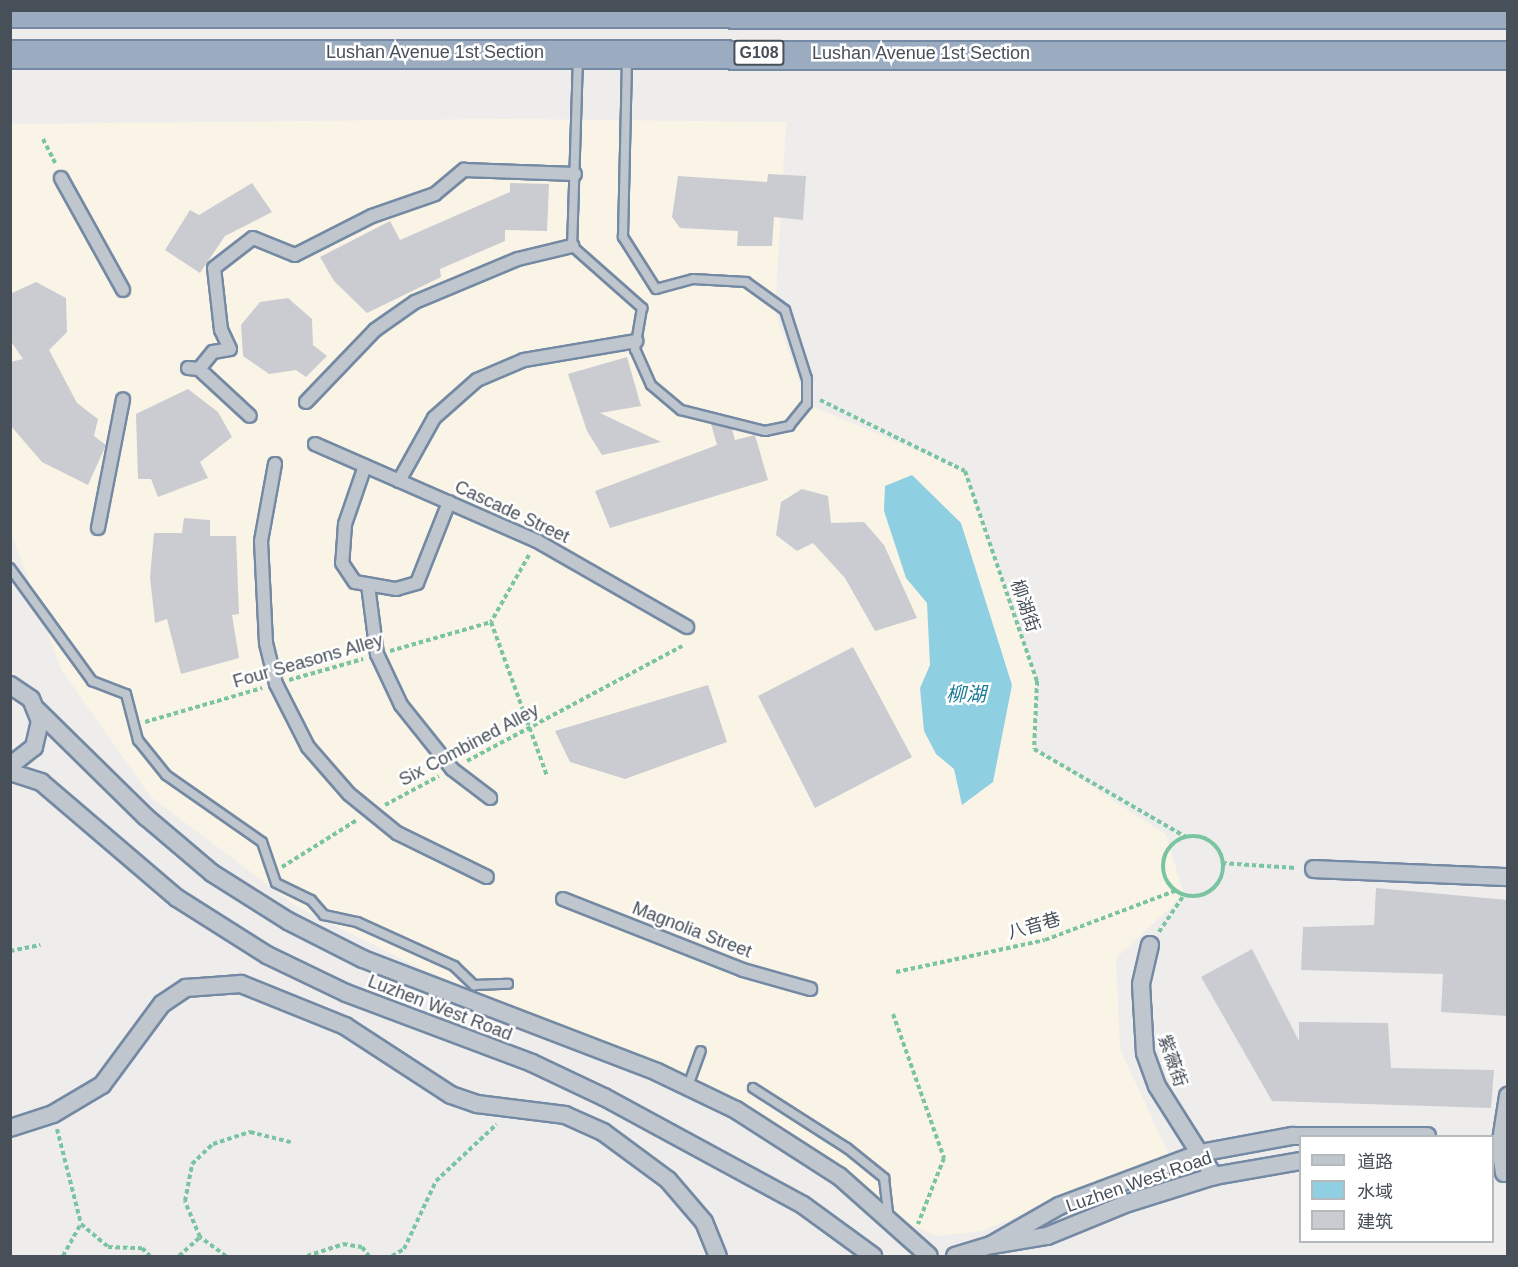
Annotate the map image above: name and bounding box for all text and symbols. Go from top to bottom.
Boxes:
road number: G108 [732,40,786,66]
street label: Lushan Avenue 1st Section [326,41,544,63]
street label: Lushan Avenue 1st Section [812,42,1030,64]
street label: Cascade Street [451,476,573,548]
street label: 柳湖街 [1006,577,1044,635]
street label: Four Seasons Alley [230,629,386,693]
water label: 柳湖 [946,682,986,706]
street label: Six Combined Alley [395,699,543,791]
street label: Magnolia Street [629,897,755,963]
street label: 八音巷 [1005,908,1063,944]
street label: Luzhen West Road [365,971,515,1045]
street label: 紫薇街 [1153,1032,1191,1090]
legend [1299,1135,1494,1243]
street label: Luzhen West Road [1063,1147,1215,1217]
text: 道路 [1357,1152,1393,1172]
text: 水域 [1357,1182,1393,1202]
text: 建筑 [1357,1212,1393,1232]

